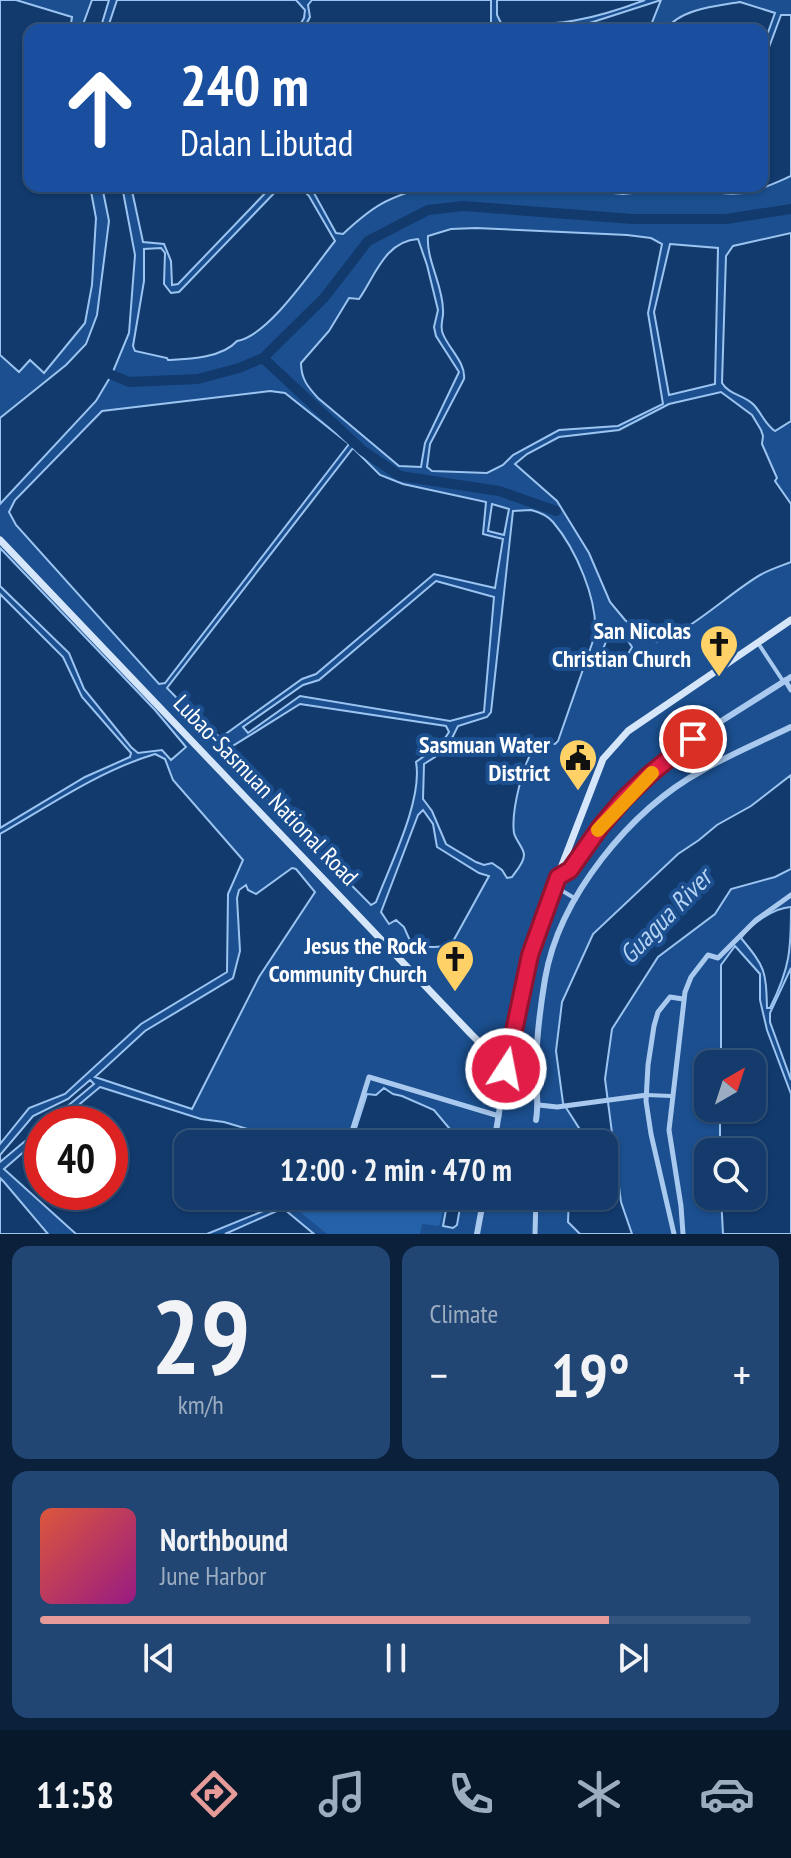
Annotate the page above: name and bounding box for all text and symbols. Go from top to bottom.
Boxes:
text: 240 m [180,49,309,121]
icon: ahead [48,56,152,160]
text: Dalan Libutad [180,119,353,166]
place label: San Nicolas Christian Church [552,615,691,674]
church icon: San Nicolas Christian Church [698,623,740,678]
street label: Lubao-Sasmuan National Road [167,688,365,892]
pin [659,705,727,773]
icon: arrive [671,717,715,761]
place label: Sasmuan Water District [419,729,551,788]
public building icon: Sasmuan Water District [557,737,599,792]
water label: Guagua River [612,859,721,970]
place label: Jesus the Rock Community Church [269,930,427,989]
church icon: Jesus the Rock Community Church [434,938,476,993]
position arrow [464,1027,548,1111]
north arrow [694,1050,766,1122]
map controls [694,1050,766,1210]
speed limit sign: 40 [24,1106,128,1210]
button: search [694,1138,766,1210]
text: 12:00 · 2 min · 470 m [280,1150,512,1189]
text: 29 [151,1268,250,1403]
text: Climate [430,1297,498,1330]
text: 19° [551,1336,630,1414]
text: − [430,1346,448,1403]
text: + [733,1346,751,1403]
text: km/h [178,1388,224,1421]
text: Northbound [160,1520,288,1559]
text: June Harbor [160,1559,266,1592]
icon: previous [137,1636,181,1680]
icon: pause [374,1636,418,1680]
icon: next [611,1636,655,1680]
icon: directions [186,1766,242,1822]
icon: music [314,1766,370,1822]
icon: phone [443,1766,499,1822]
icon: climate [571,1766,627,1822]
icon: car [699,1766,755,1822]
text: 11:58 [36,1771,114,1818]

